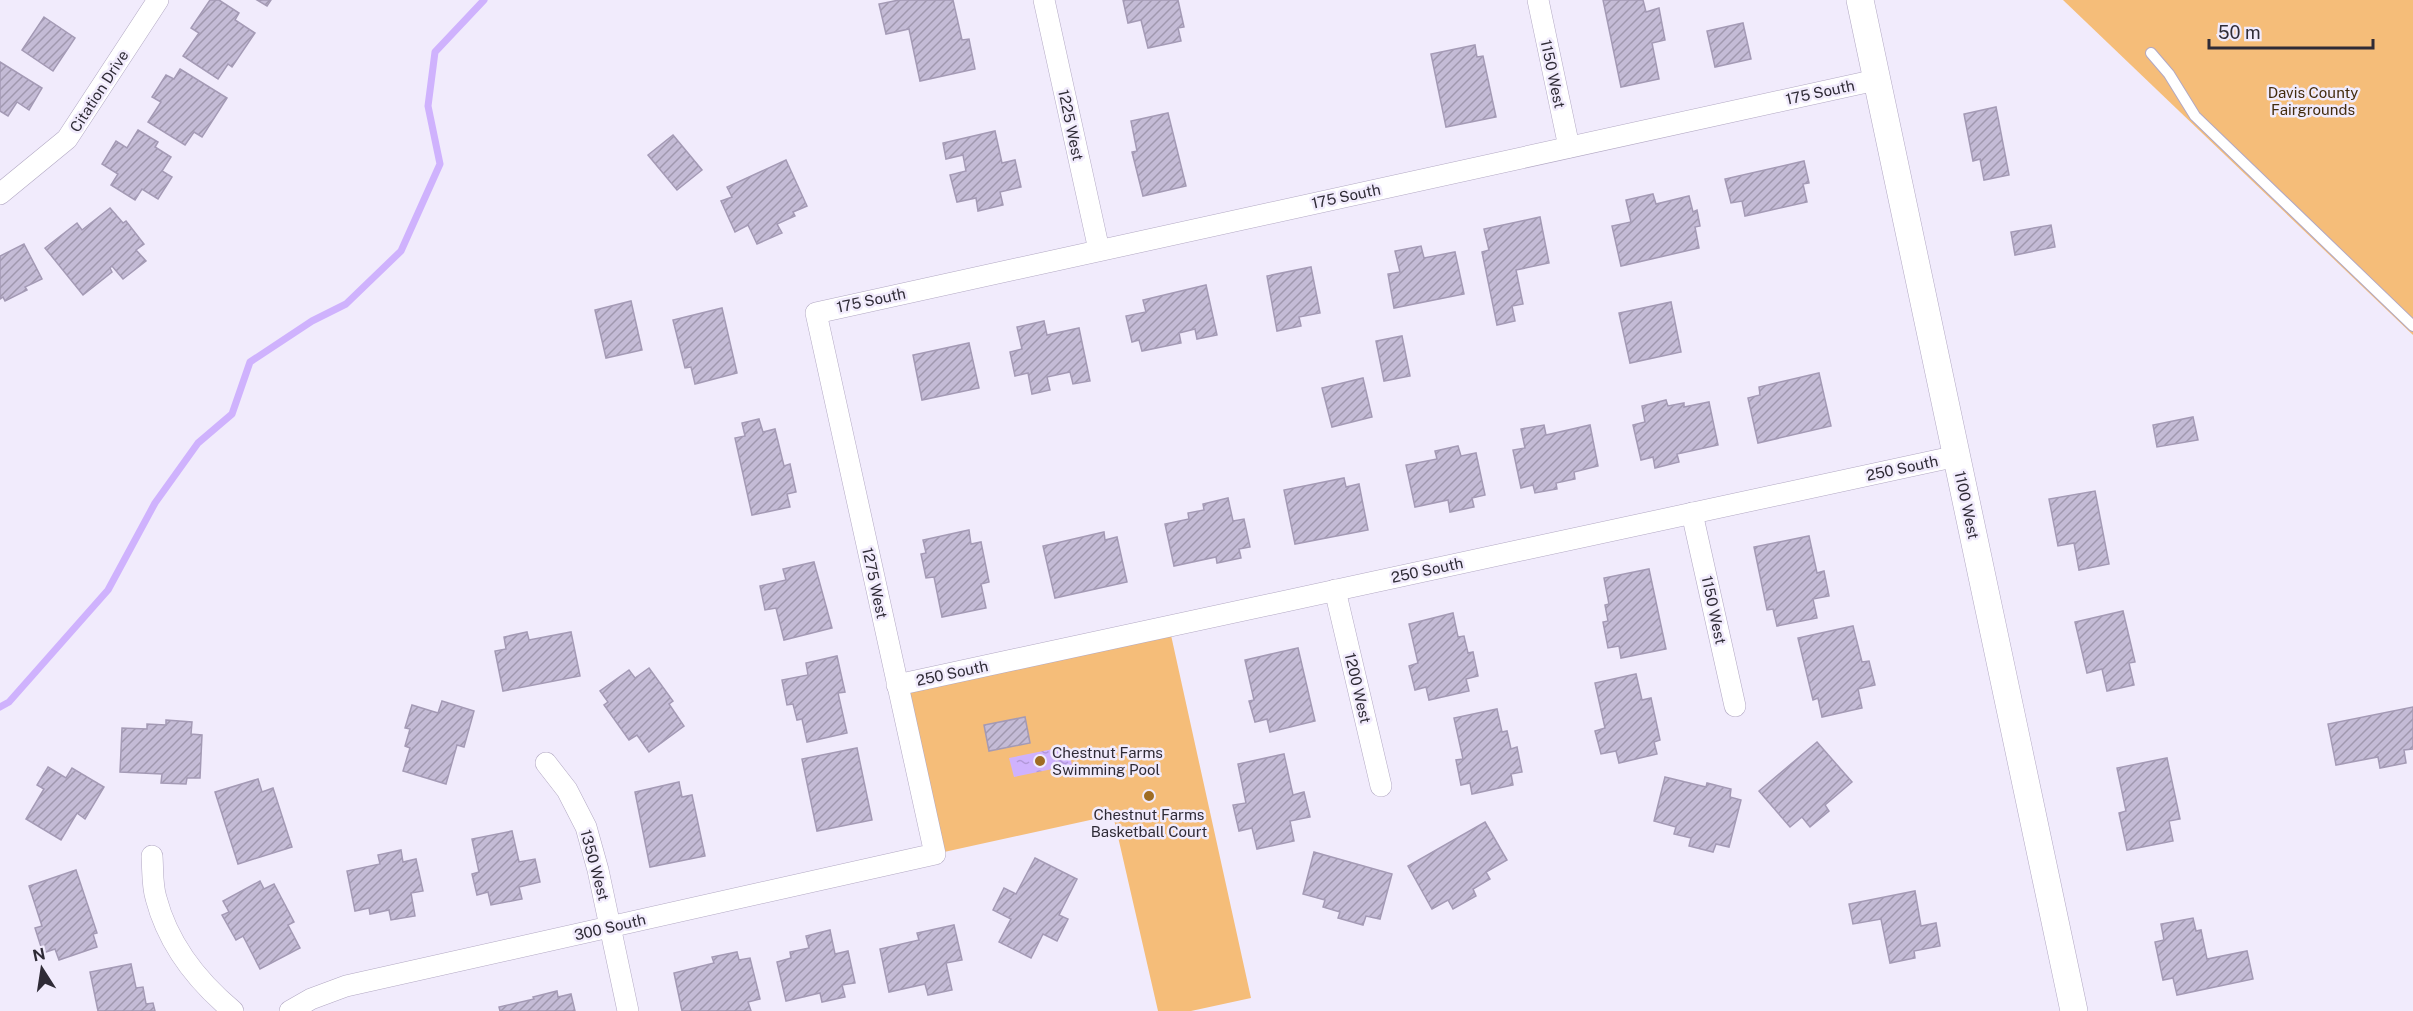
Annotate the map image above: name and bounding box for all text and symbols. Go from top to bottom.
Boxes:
scale bar [2209,12,2372,50]
text: 50 m [2218,22,2261,43]
street label: 1150 West [1537,38,1569,110]
street label: Citation Drive [66,47,132,135]
street label: 175 South [1784,76,1856,108]
park label: Davis County Fairgrounds [2268,84,2358,118]
street label: 1225 West [1055,88,1087,162]
street label: 175 South [1310,180,1382,212]
street label: 175 South [835,284,907,316]
street label: 250 South [1864,452,1940,484]
street label: 1100 West [1952,469,1983,541]
street label: 1275 West [859,546,891,620]
street label: 250 South [1389,554,1465,586]
street label: 1150 West [1698,574,1730,646]
street label: 1200 West [1342,651,1374,725]
street label: 250 South [914,657,990,689]
place label: Chestnut Farms Swimming Pool [1052,744,1163,778]
marker: Chestnut Farms Swimming Pool [1033,754,1047,768]
marker: Chestnut Farms Basketball Court [1142,789,1156,803]
place label: Chestnut Farms Basketball Court [1091,806,1207,840]
street label: 1350 West [577,828,613,903]
street label: 300 South [573,911,647,943]
north arrow [12,939,72,999]
text: N [31,944,47,965]

